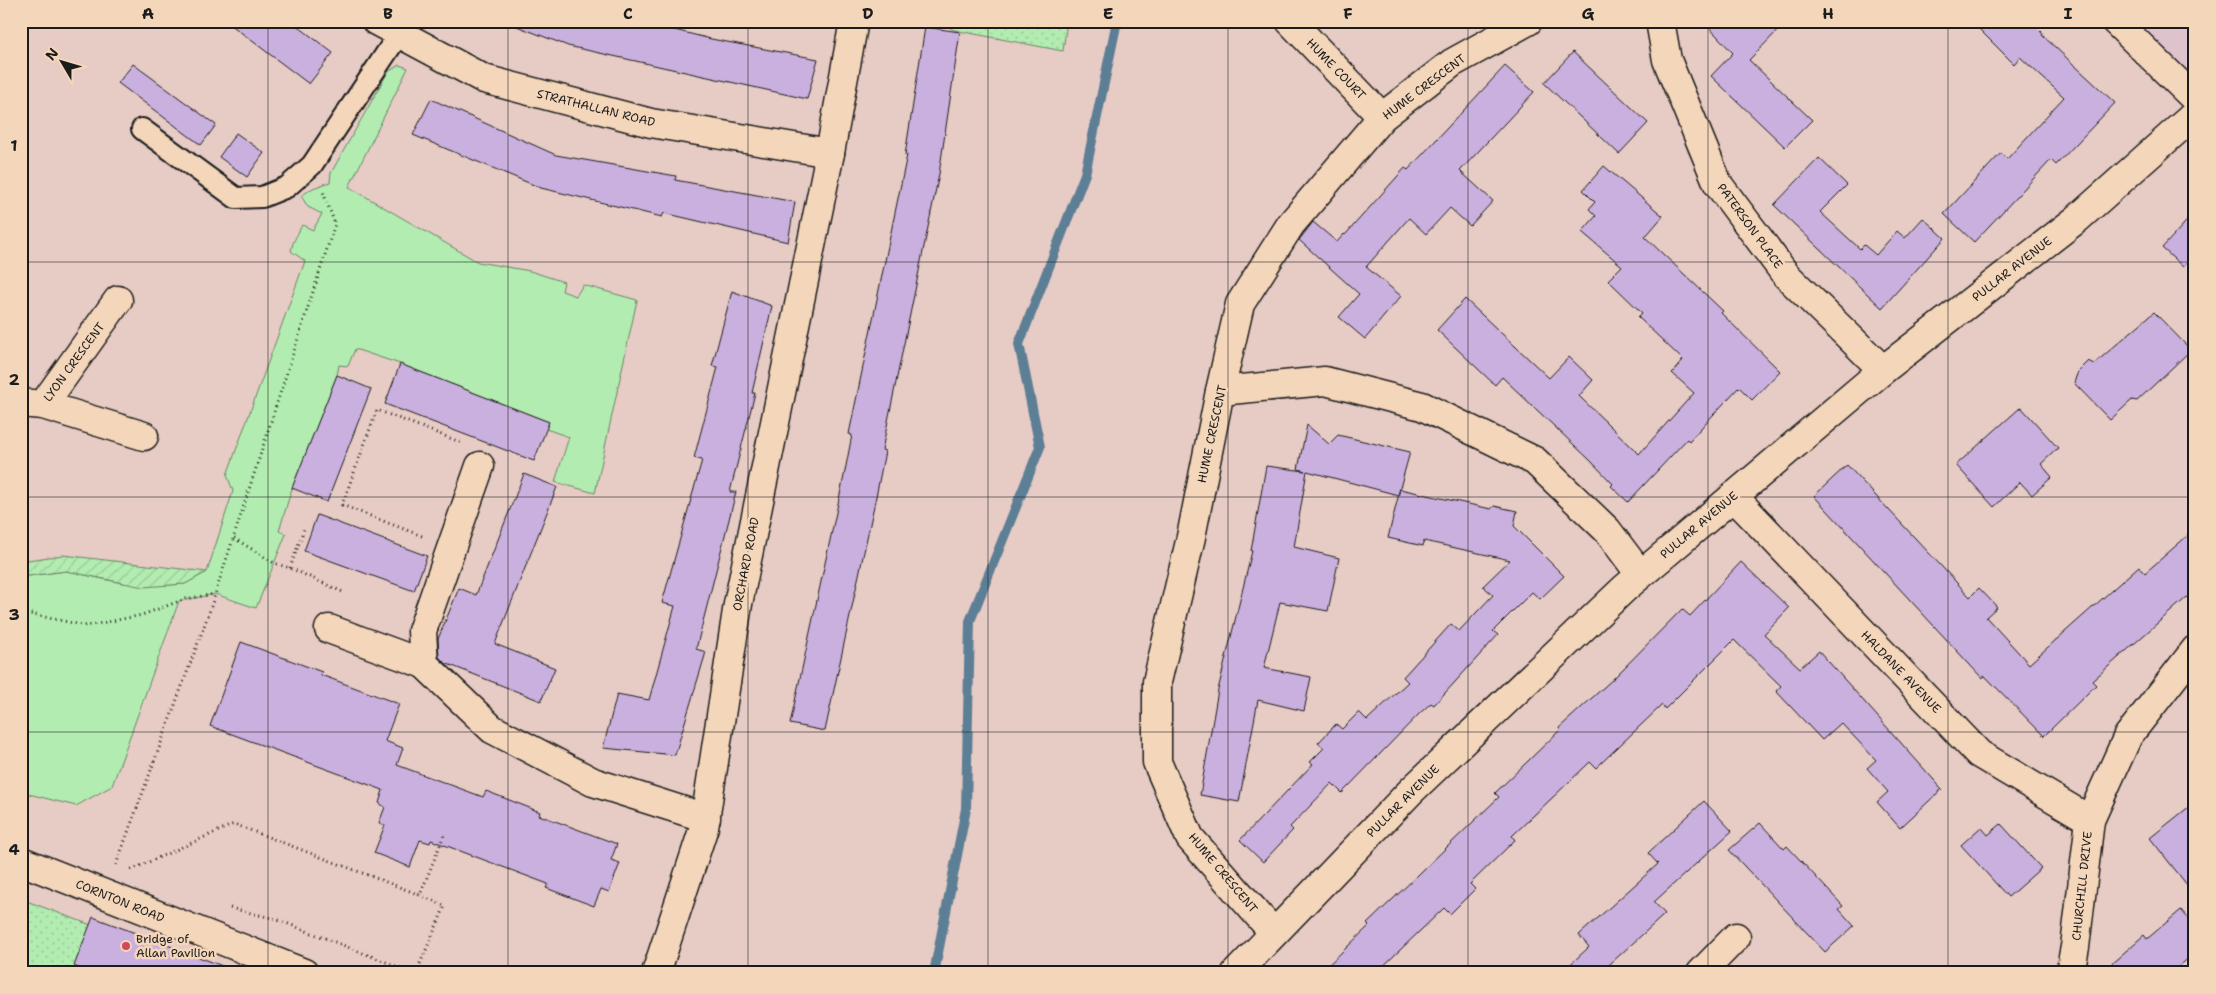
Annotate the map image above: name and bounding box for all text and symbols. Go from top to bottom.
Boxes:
text: A [142,3,154,24]
text: B [383,3,393,24]
text: C [623,3,633,24]
text: D [862,3,874,24]
text: E [1103,3,1113,24]
text: F [1343,3,1353,24]
text: G [1582,3,1595,24]
text: H [1822,3,1834,24]
text: I [2064,3,2073,24]
street label: HUME COURT [1303,35,1370,103]
north arrow [38,38,88,88]
text: N [41,44,62,64]
street label: HUME CRESCENT [1379,50,1469,123]
street label: STRATHALLAN ROAD [535,86,657,130]
text: 1 [10,135,18,156]
street label: PATERSON PLACE [1714,180,1786,272]
street label: PULLAR AVENUE [1969,233,2055,305]
street label: LYON CRESCENT [40,319,109,405]
text: 2 [8,369,20,390]
street label: HUME CRESCENT [1194,383,1230,485]
street label: PULLAR AVENUE [1657,488,1741,562]
street label: ORCHARD ROAD [729,516,763,612]
text: 3 [8,604,20,625]
street label: HALDANE AVENUE [1857,627,1945,717]
street label: PULLAR AVENUE [1363,761,1443,841]
street label: HUME CRESCENT [1185,830,1262,917]
street label: CHURCHILL DRIVE [2068,831,2096,941]
text: 4 [8,839,20,860]
street label: CORNTON ROAD [73,876,167,926]
place label: Bridge of Allan Pavilion [136,931,215,961]
marker: Bridge of Allan Pavilion [120,940,132,952]

